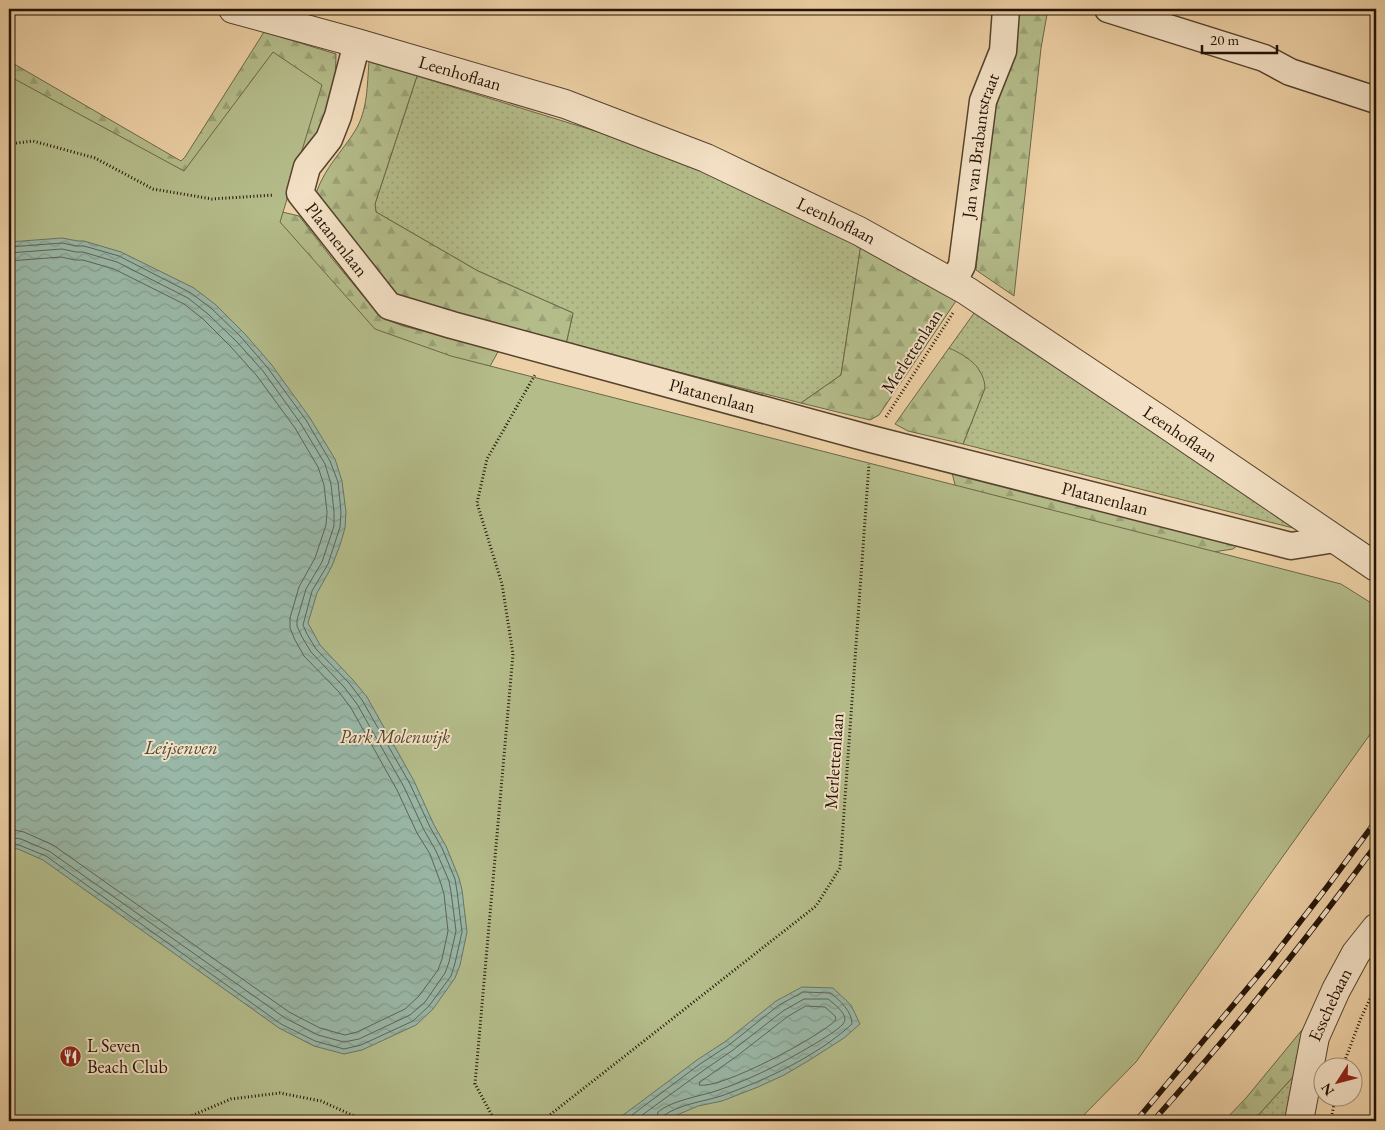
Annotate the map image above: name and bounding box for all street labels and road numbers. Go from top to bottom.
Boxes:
street label: Leenhoflaan [416,50,505,96]
street label: Jan van Brabantstraat [956,69,1004,221]
street label: Leenhoflaan [793,191,881,249]
street label: Platanenlaan [301,197,374,282]
street label: Merlettenlaan [876,304,948,397]
street label: Platanenlaan [667,373,759,418]
street label: Leenhoflaan [1139,400,1223,467]
street label: Platanenlaan [1059,476,1151,520]
street label: Merlettenlaan [819,712,848,810]
street label: Esschebaan [1303,964,1357,1045]

